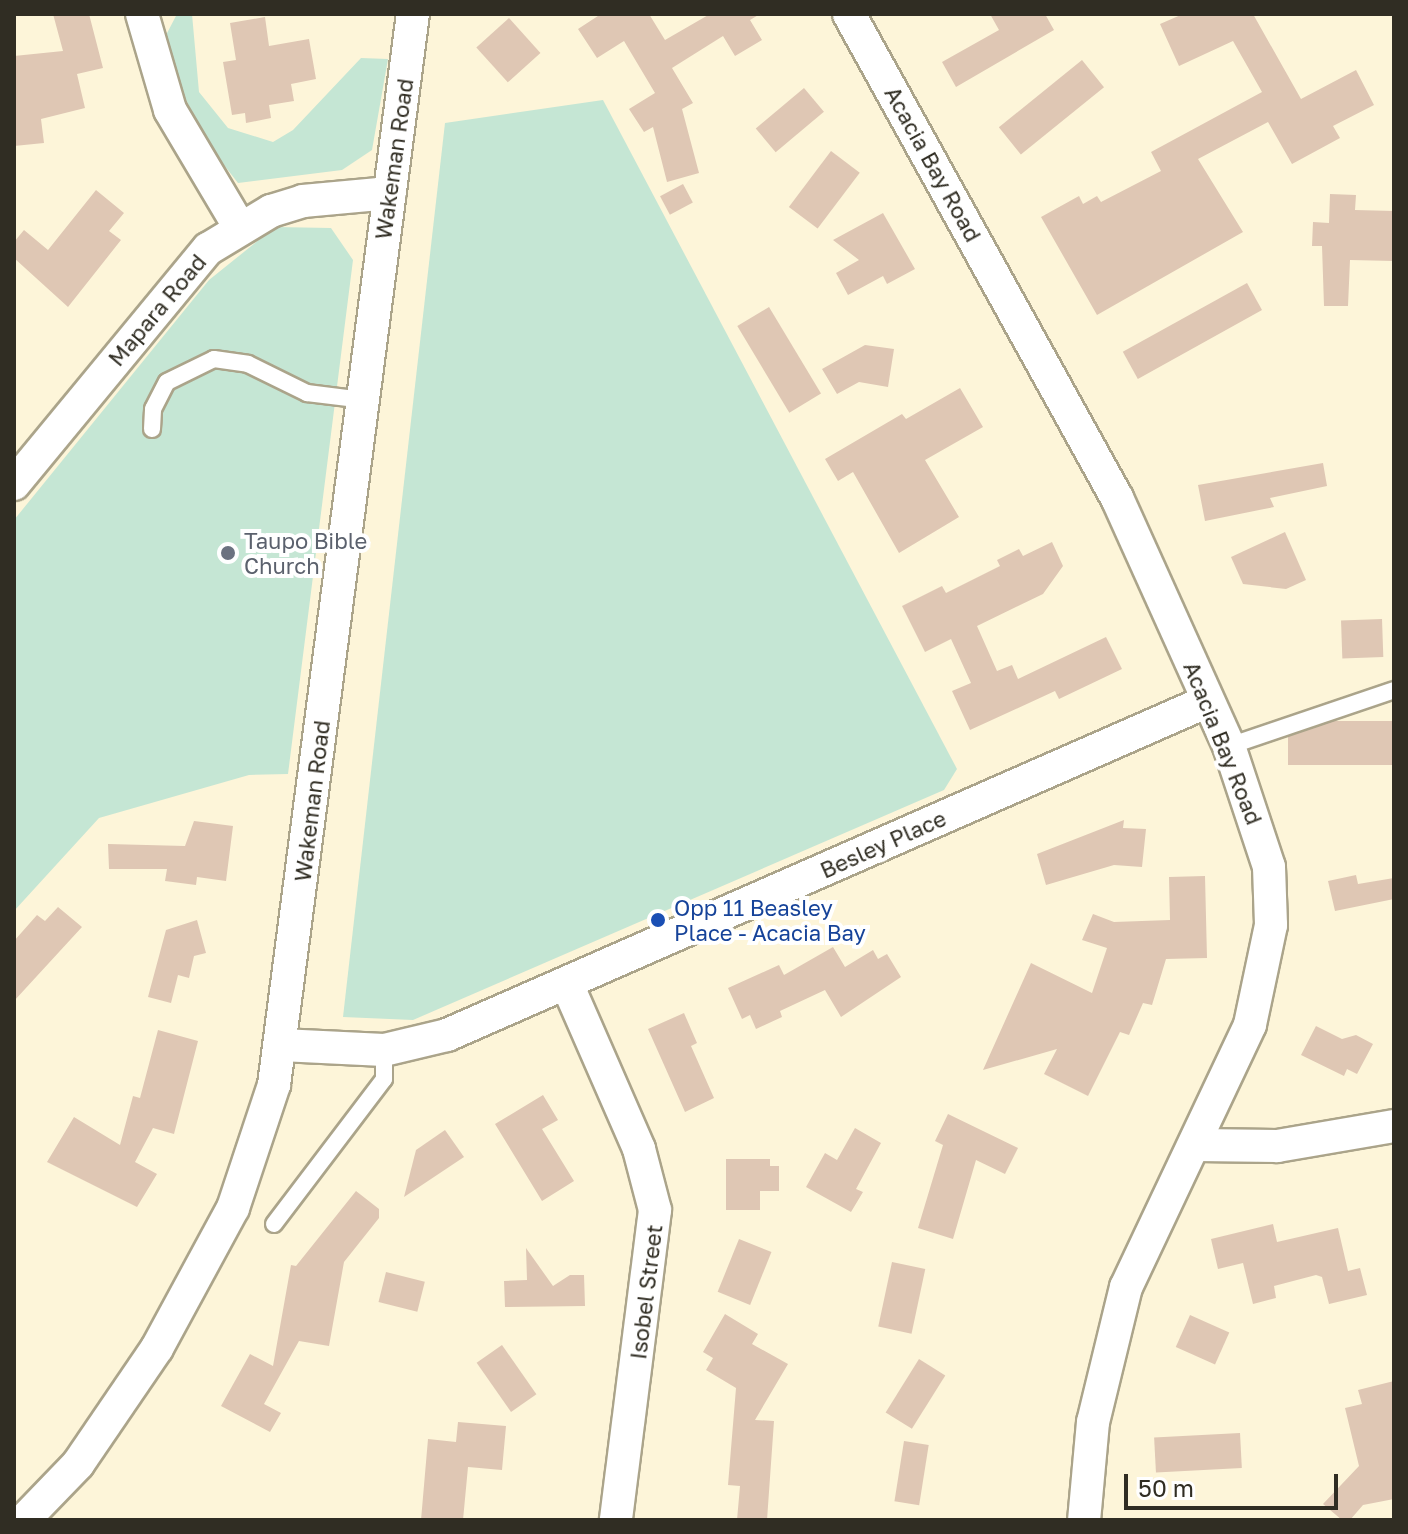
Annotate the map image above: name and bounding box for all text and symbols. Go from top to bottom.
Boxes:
street label: Wakeman Road [370,77,418,241]
street label: Acacia Bay Road [879,82,987,246]
street label: Mapara Road [103,249,211,371]
place label: Taupo Bible Church [244,527,367,578]
marker: Taupo Bible Church [219,544,237,562]
street label: Acacia Bay Road [1178,658,1268,828]
street label: Wakeman Road [289,719,335,883]
street label: Besley Place [816,805,950,883]
place label: Opp 11 Beasley Place - Acacia Bay [674,894,866,946]
marker: Opp 11 Beasley Place - Acacia Bay [649,911,667,929]
street label: Isobel Street [625,1223,667,1361]
scale bar [1128,1458,1342,1508]
text: 50 m [1138,1473,1194,1502]

